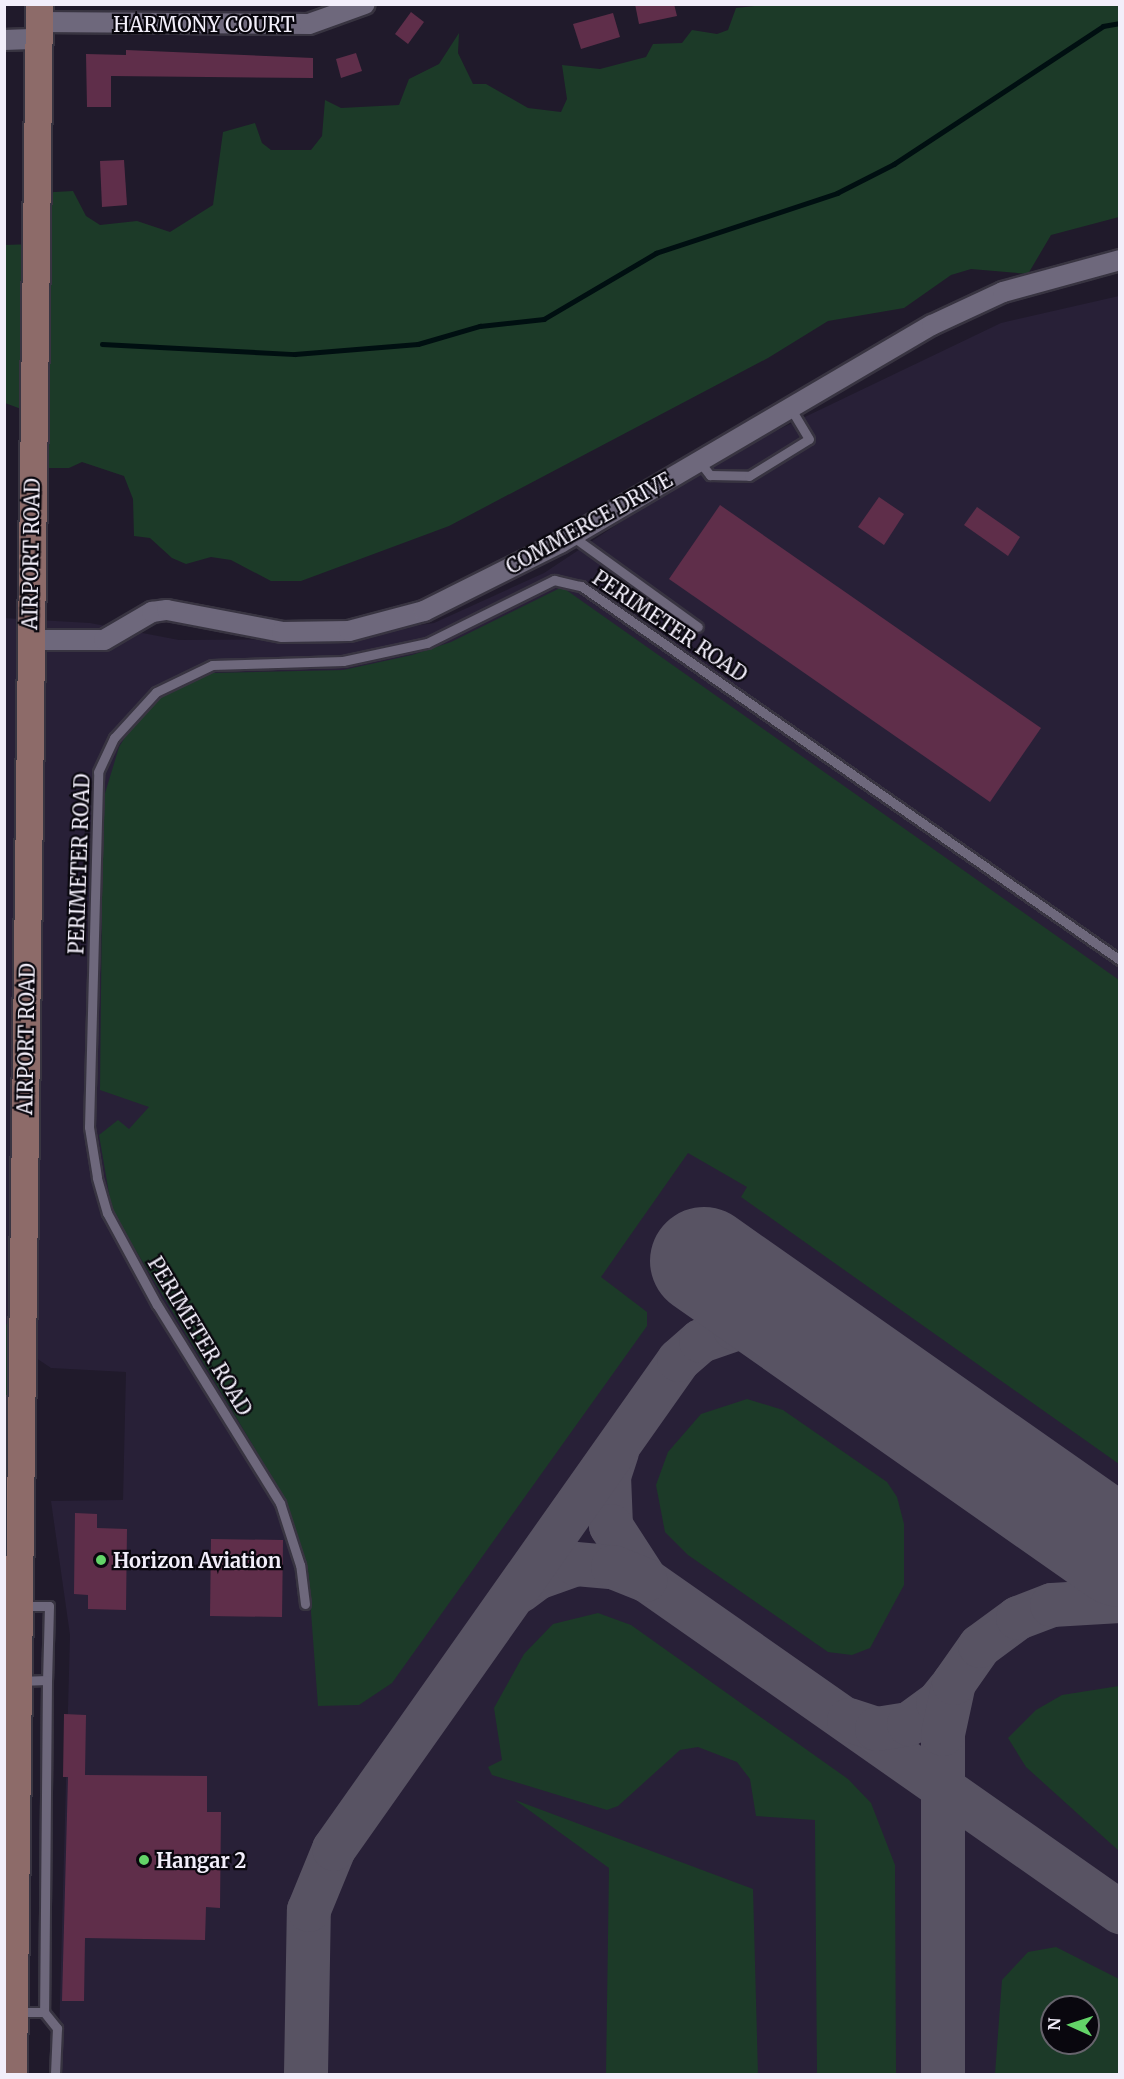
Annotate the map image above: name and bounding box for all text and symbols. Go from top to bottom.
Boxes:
street label: HARMONY COURT [113,12,295,36]
street label: COMMERCE DRIVE [502,467,676,579]
street label: AIRPORT ROAD [18,478,44,630]
street label: PERIMETER ROAD [588,565,752,687]
street label: PERIMETER ROAD [64,773,94,955]
street label: AIRPORT ROAD [13,963,39,1115]
street label: PERIMETER ROAD [143,1252,257,1420]
place label: Horizon Aviation [113,1548,281,1572]
marker: Horizon Aviation [94,1553,108,1567]
place label: Hangar 2 [156,1848,246,1872]
marker: Hangar 2 [137,1853,151,1867]
north arrow [1040,1995,1100,2055]
text: N [1044,2017,1064,2031]

